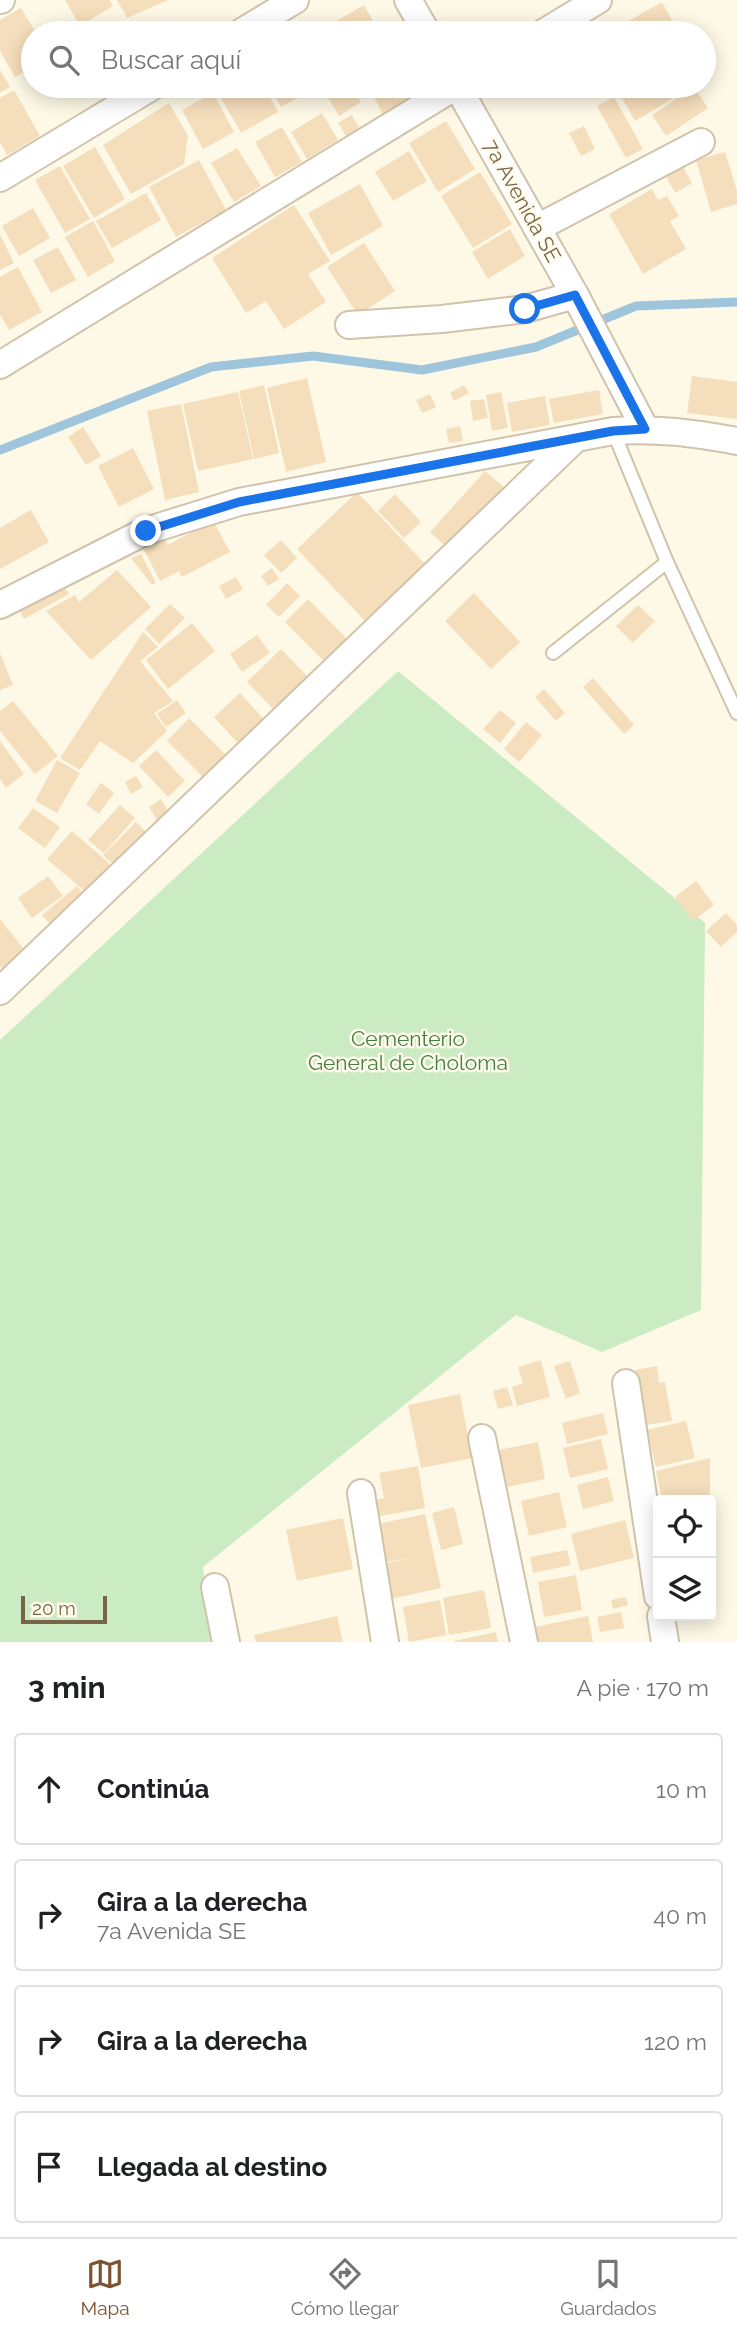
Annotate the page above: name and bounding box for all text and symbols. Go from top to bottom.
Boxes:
search box [21,21,716,98]
icon: search [45,41,83,79]
text: Buscar aquí [101,45,241,75]
street label: 7a Avenida SE [478,135,566,266]
route start [509,293,540,324]
route end [130,515,161,546]
park label: Cementerio General de Choloma [308,1026,508,1075]
map controls [653,1495,716,1621]
button: locate [653,1495,716,1558]
button: layers [653,1558,716,1621]
scale bar [21,1593,107,1625]
text: 20 m [32,1597,76,1619]
text: 3 min [28,1670,106,1705]
text: A pie · 170 m [577,1674,709,1701]
icon: ahead [30,1770,68,1808]
text: Continúa [97,1774,209,1804]
text: 10 m [656,1776,707,1803]
text: Gira a la derecha [97,1887,307,1917]
icon: right [30,1896,68,1934]
text: 40 m [653,1902,707,1929]
text: 7a Avenida SE [97,1917,246,1944]
icon: right [30,2022,68,2060]
text: Gira a la derecha [97,2026,307,2056]
text: 120 m [644,2028,707,2055]
icon: arrive [30,2148,68,2186]
text: Llegada al destino [97,2152,327,2182]
tab: Mapa [81,2255,130,2319]
tab: Cómo llegar [291,2255,399,2319]
tab: Guardados [560,2255,656,2319]

